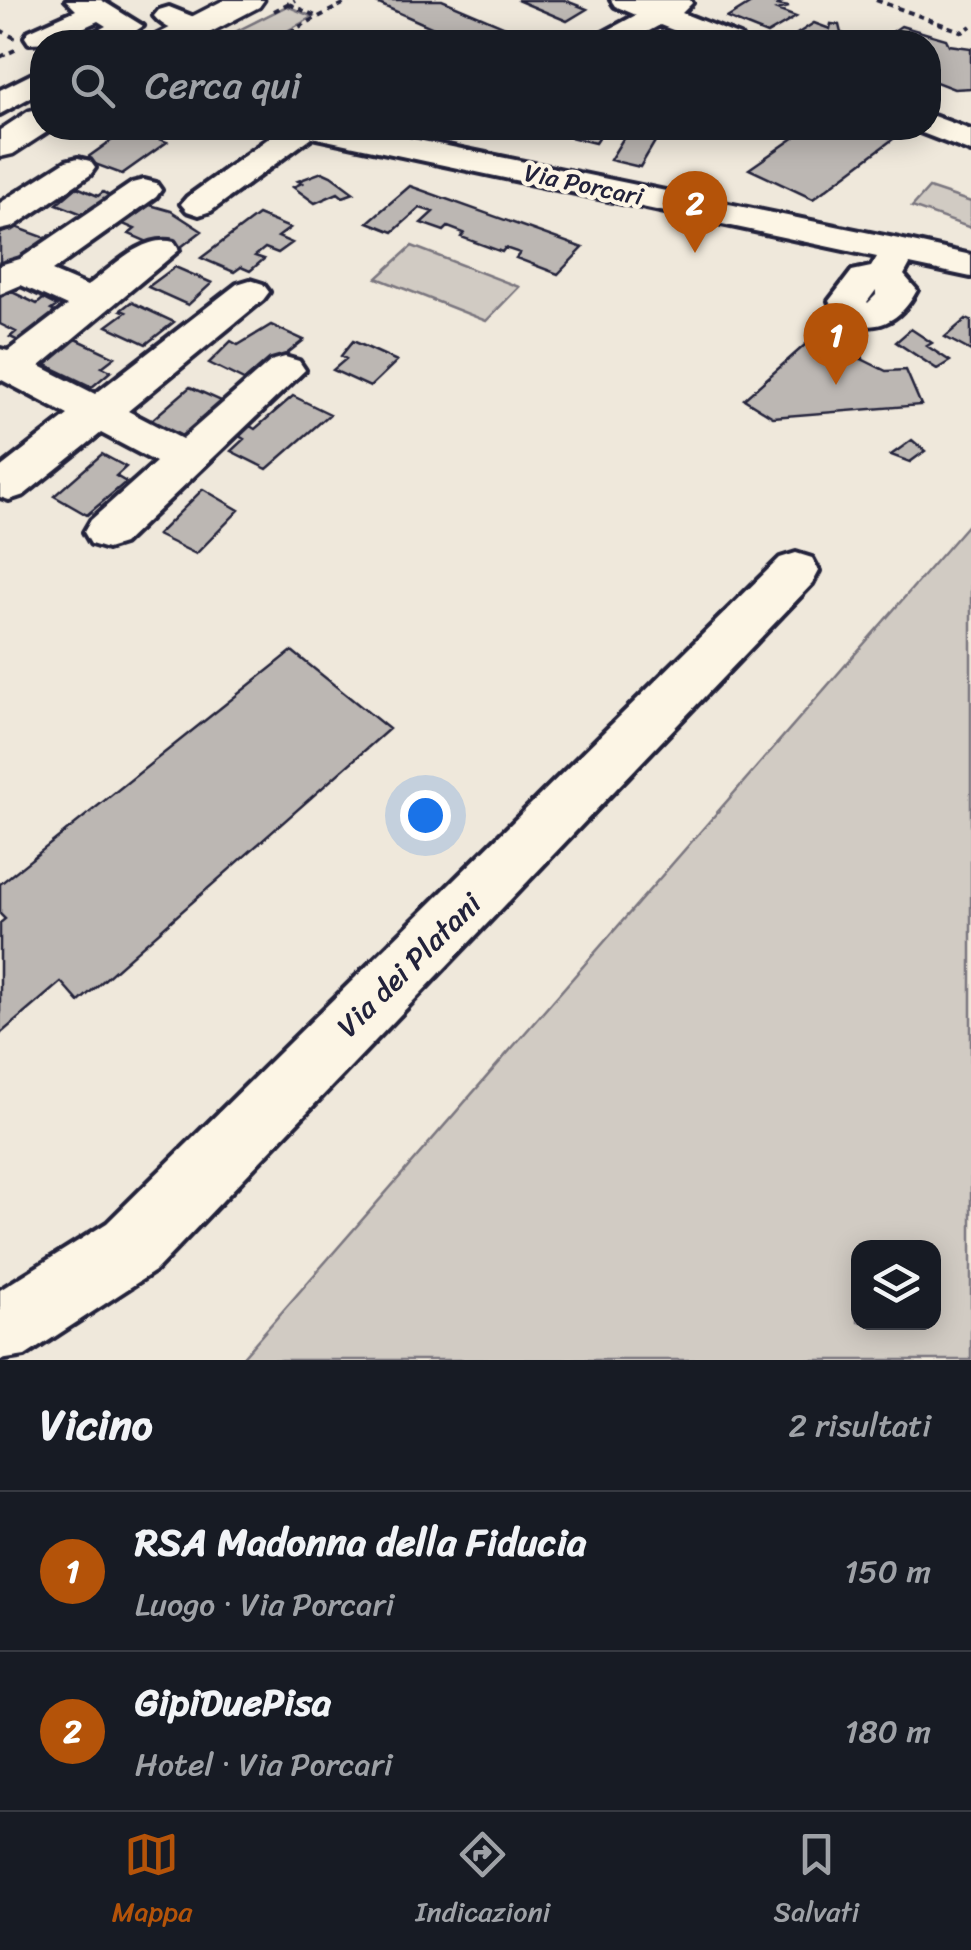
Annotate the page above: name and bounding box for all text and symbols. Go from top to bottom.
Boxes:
search box [30,30,941,140]
text: Cerca qui [145,52,301,119]
icon: search [65,58,120,113]
street label: Via Porcari [520,150,648,219]
pin: 2 [662,170,728,253]
pin: 1 [804,302,868,385]
your location [400,790,451,841]
street label: Via dei Platani [323,878,496,1051]
map controls [851,1240,941,1330]
button: layers [851,1240,941,1330]
text: Vicino [40,1388,153,1462]
text: 2 risultati [788,1397,931,1454]
text: RSA Madonna della Fiducia [135,1509,586,1576]
text: 1 [66,1543,79,1600]
text: 150 m [845,1543,931,1600]
text: Luogo · Via Porcari [135,1576,394,1633]
text: GipiDuePisa [135,1669,331,1736]
text: 2 [63,1703,82,1760]
text: 180 m [845,1703,931,1760]
text: Hotel · Via Porcari [135,1736,393,1793]
tab: Mappa [112,1827,192,1936]
tab: Indicazioni [416,1827,550,1936]
tab: Salvati [774,1827,859,1936]

